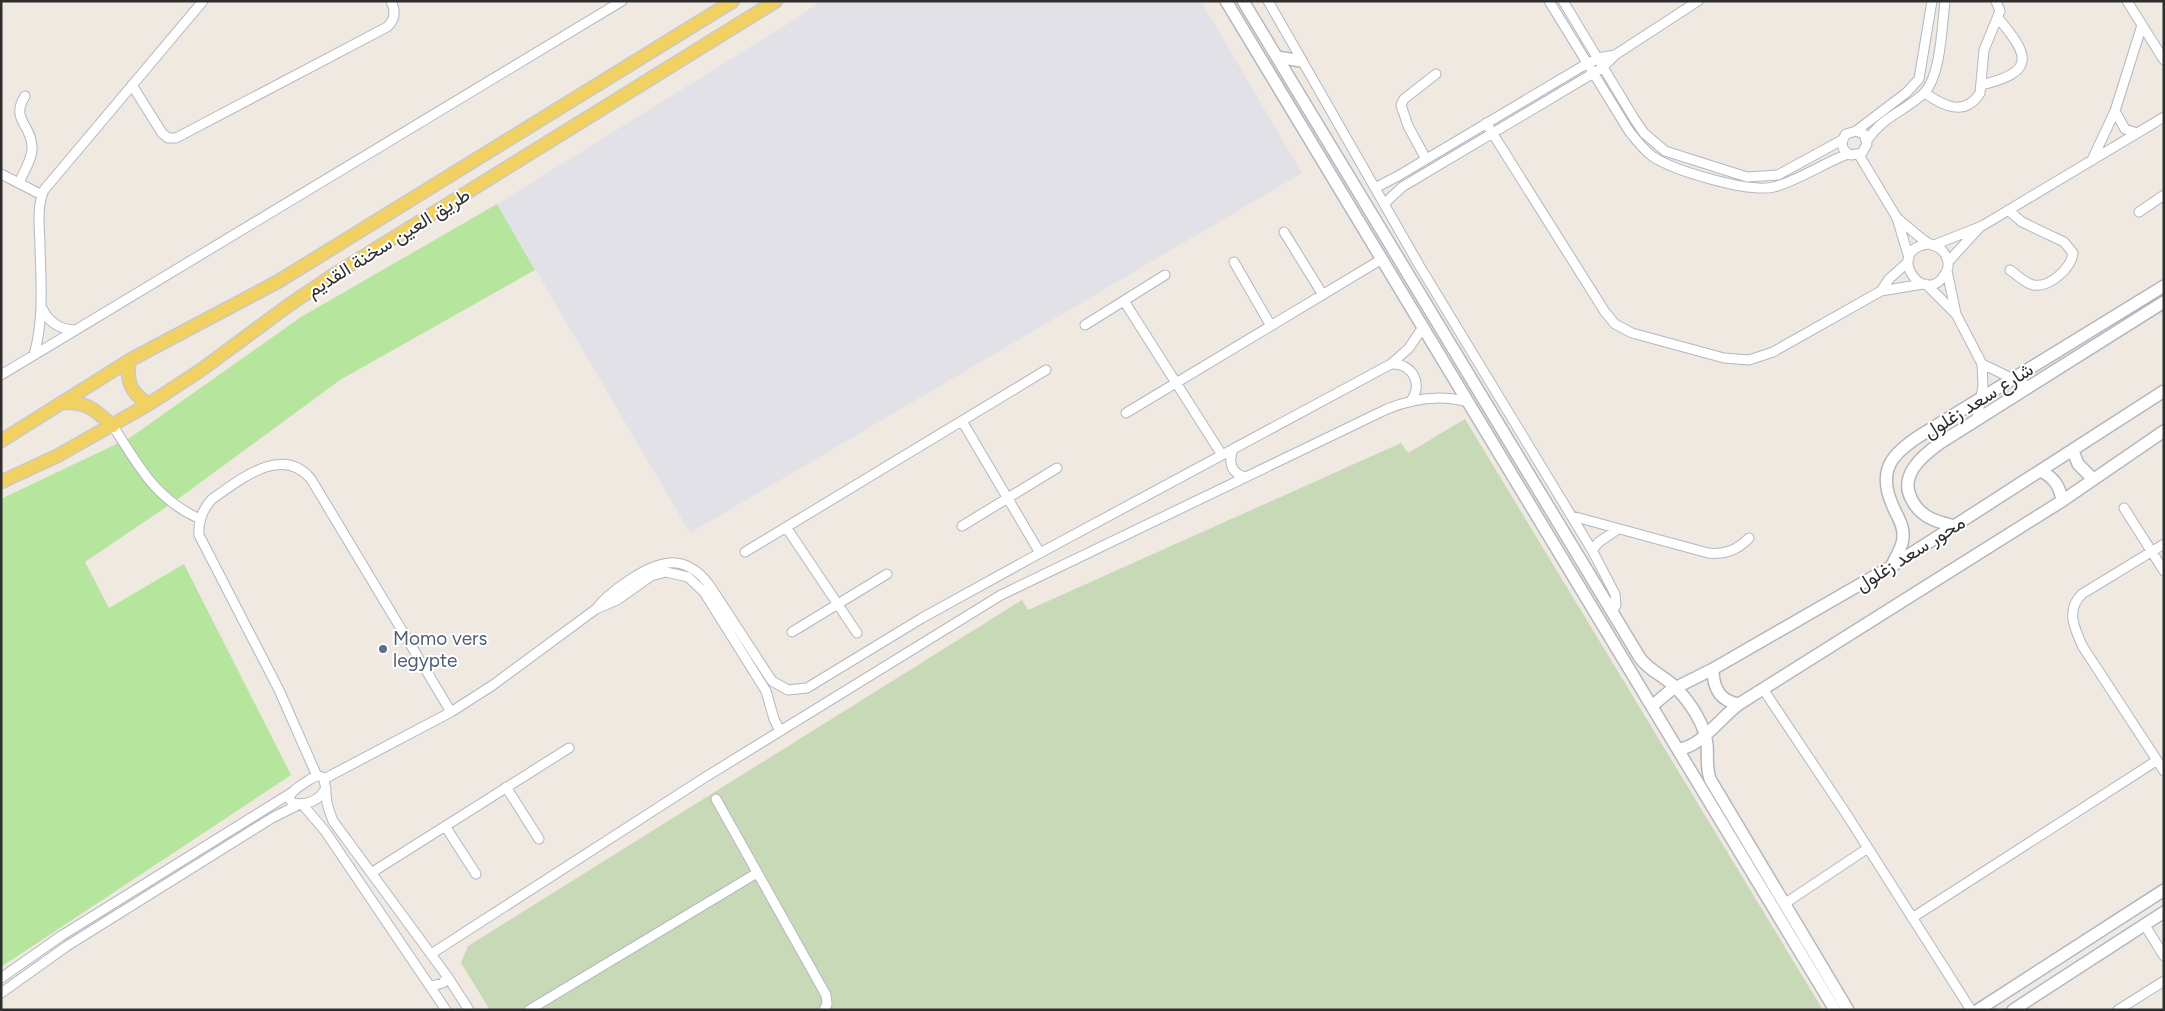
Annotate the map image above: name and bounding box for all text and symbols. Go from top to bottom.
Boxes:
street label: طريق العين سخنة القديم [302,183,475,303]
street label: شارع سعد زغلول [1919,358,2038,444]
street label: محور سعد زغلول [1851,511,1969,596]
place label: Momo vers legypte [393,627,487,672]
marker: Momo vers legypte [377,643,389,655]

